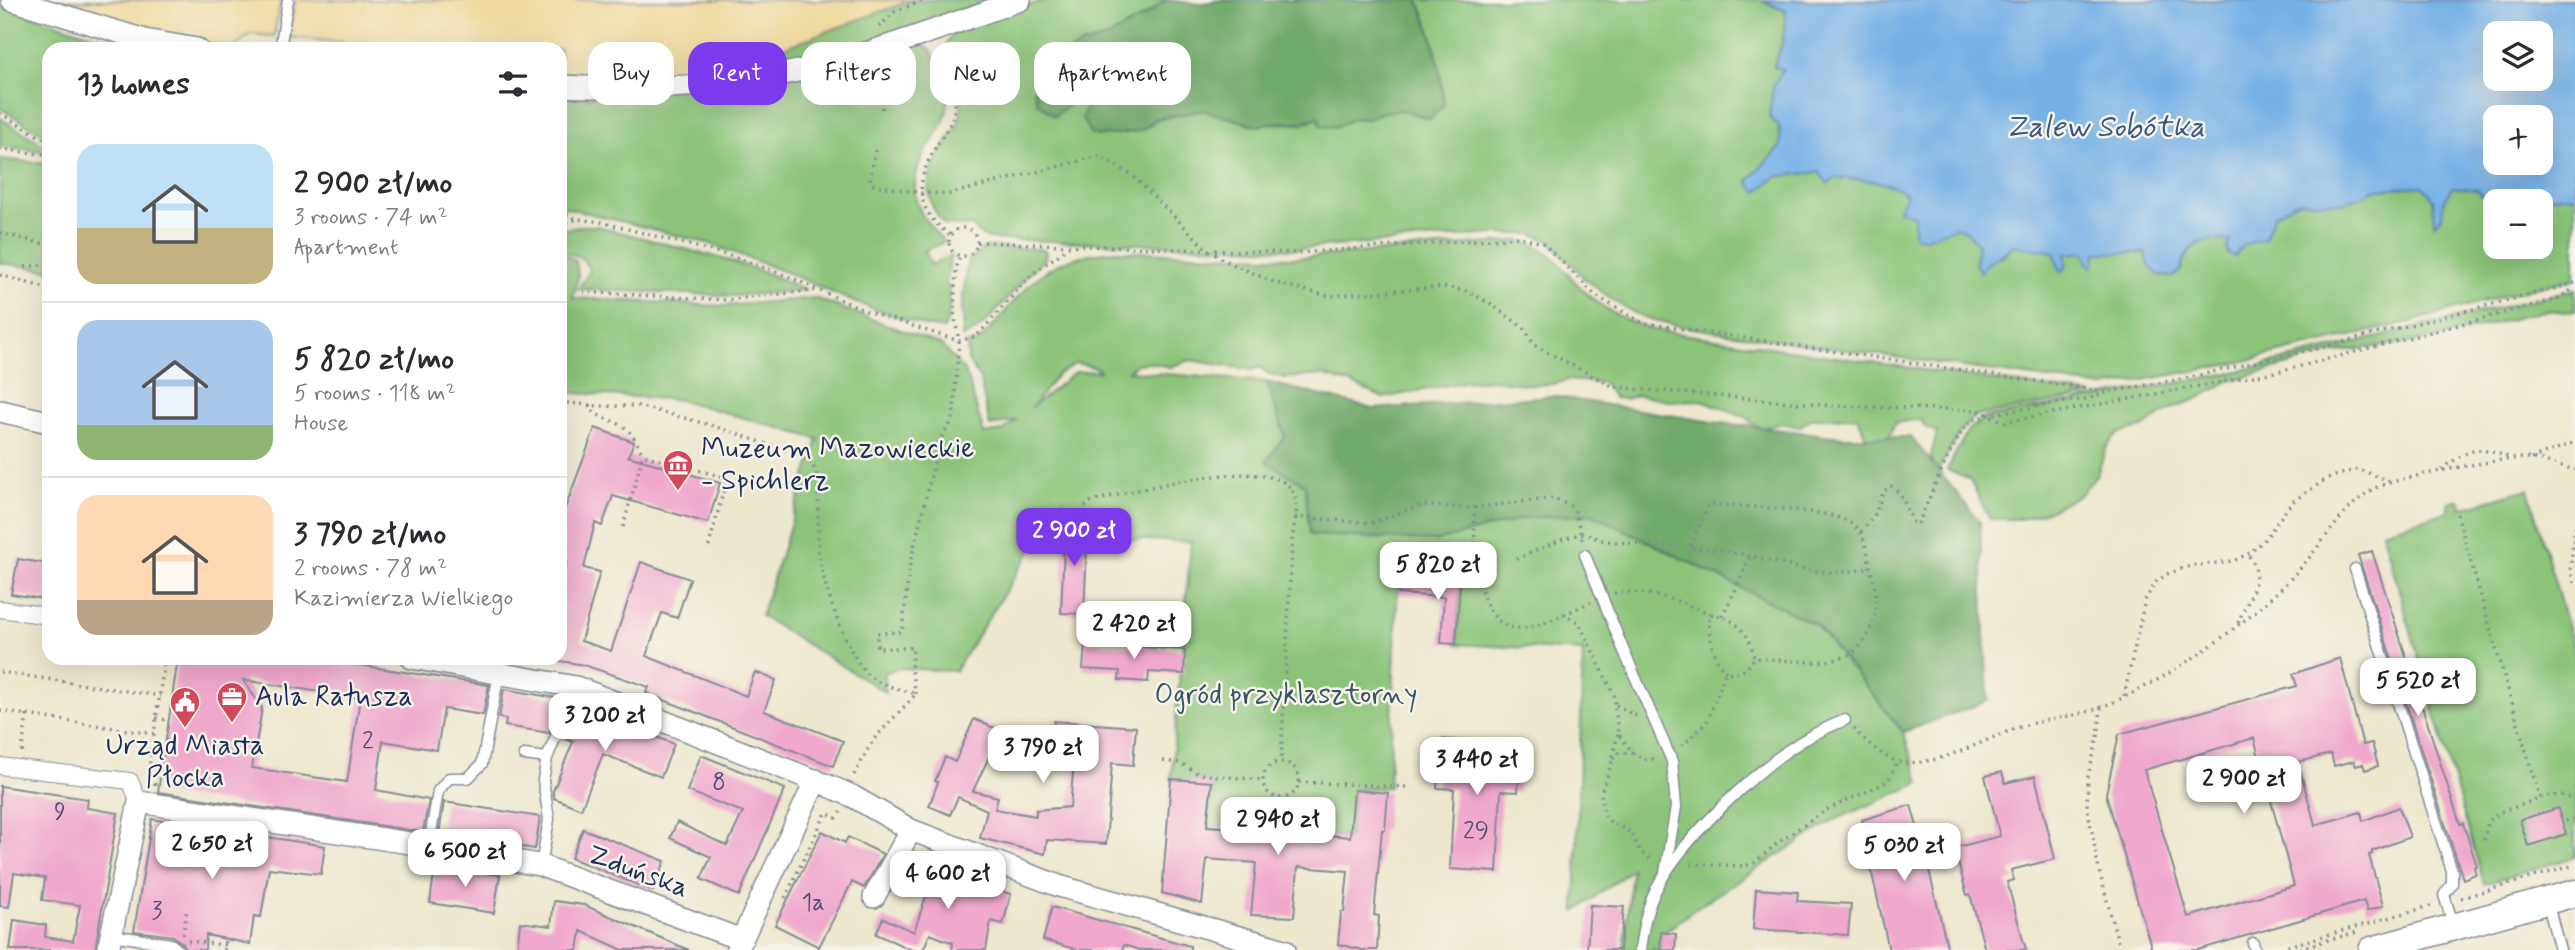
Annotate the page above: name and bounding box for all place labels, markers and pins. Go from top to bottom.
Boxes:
place label: Muzeum Mazowieckie - Spichlerz [701,431,974,500]
museum icon: Muzeum Mazowieckie - Spichlerz [661,448,695,492]
pin: 2 900 zł [1002,508,1146,568]
pin: 5 820 zł [1366,542,1510,602]
pin: 2 420 zł [1062,602,1206,661]
pin: 5 520 zł [2346,658,2490,718]
place label: Aula Ratusza [255,679,413,716]
office icon: Aula Ratusza [215,680,249,724]
public building icon: Urząd Miasta Płocka [168,685,202,729]
pin: 3 200 zł [533,694,677,753]
pin: 3 790 zł [971,726,1115,785]
place label: Urząd Miasta Płocka [106,728,264,797]
pin: 3 440 zł [1405,738,1549,797]
pin: 2 900 zł [2172,756,2316,816]
pin: 2 940 zł [1206,798,1350,857]
pin: 2 650 zł [140,822,284,881]
pin: 5 030 zł [1832,824,1976,883]
pin: 6 500 zł [393,830,537,889]
pin: 4 600 zł [876,852,1020,911]

